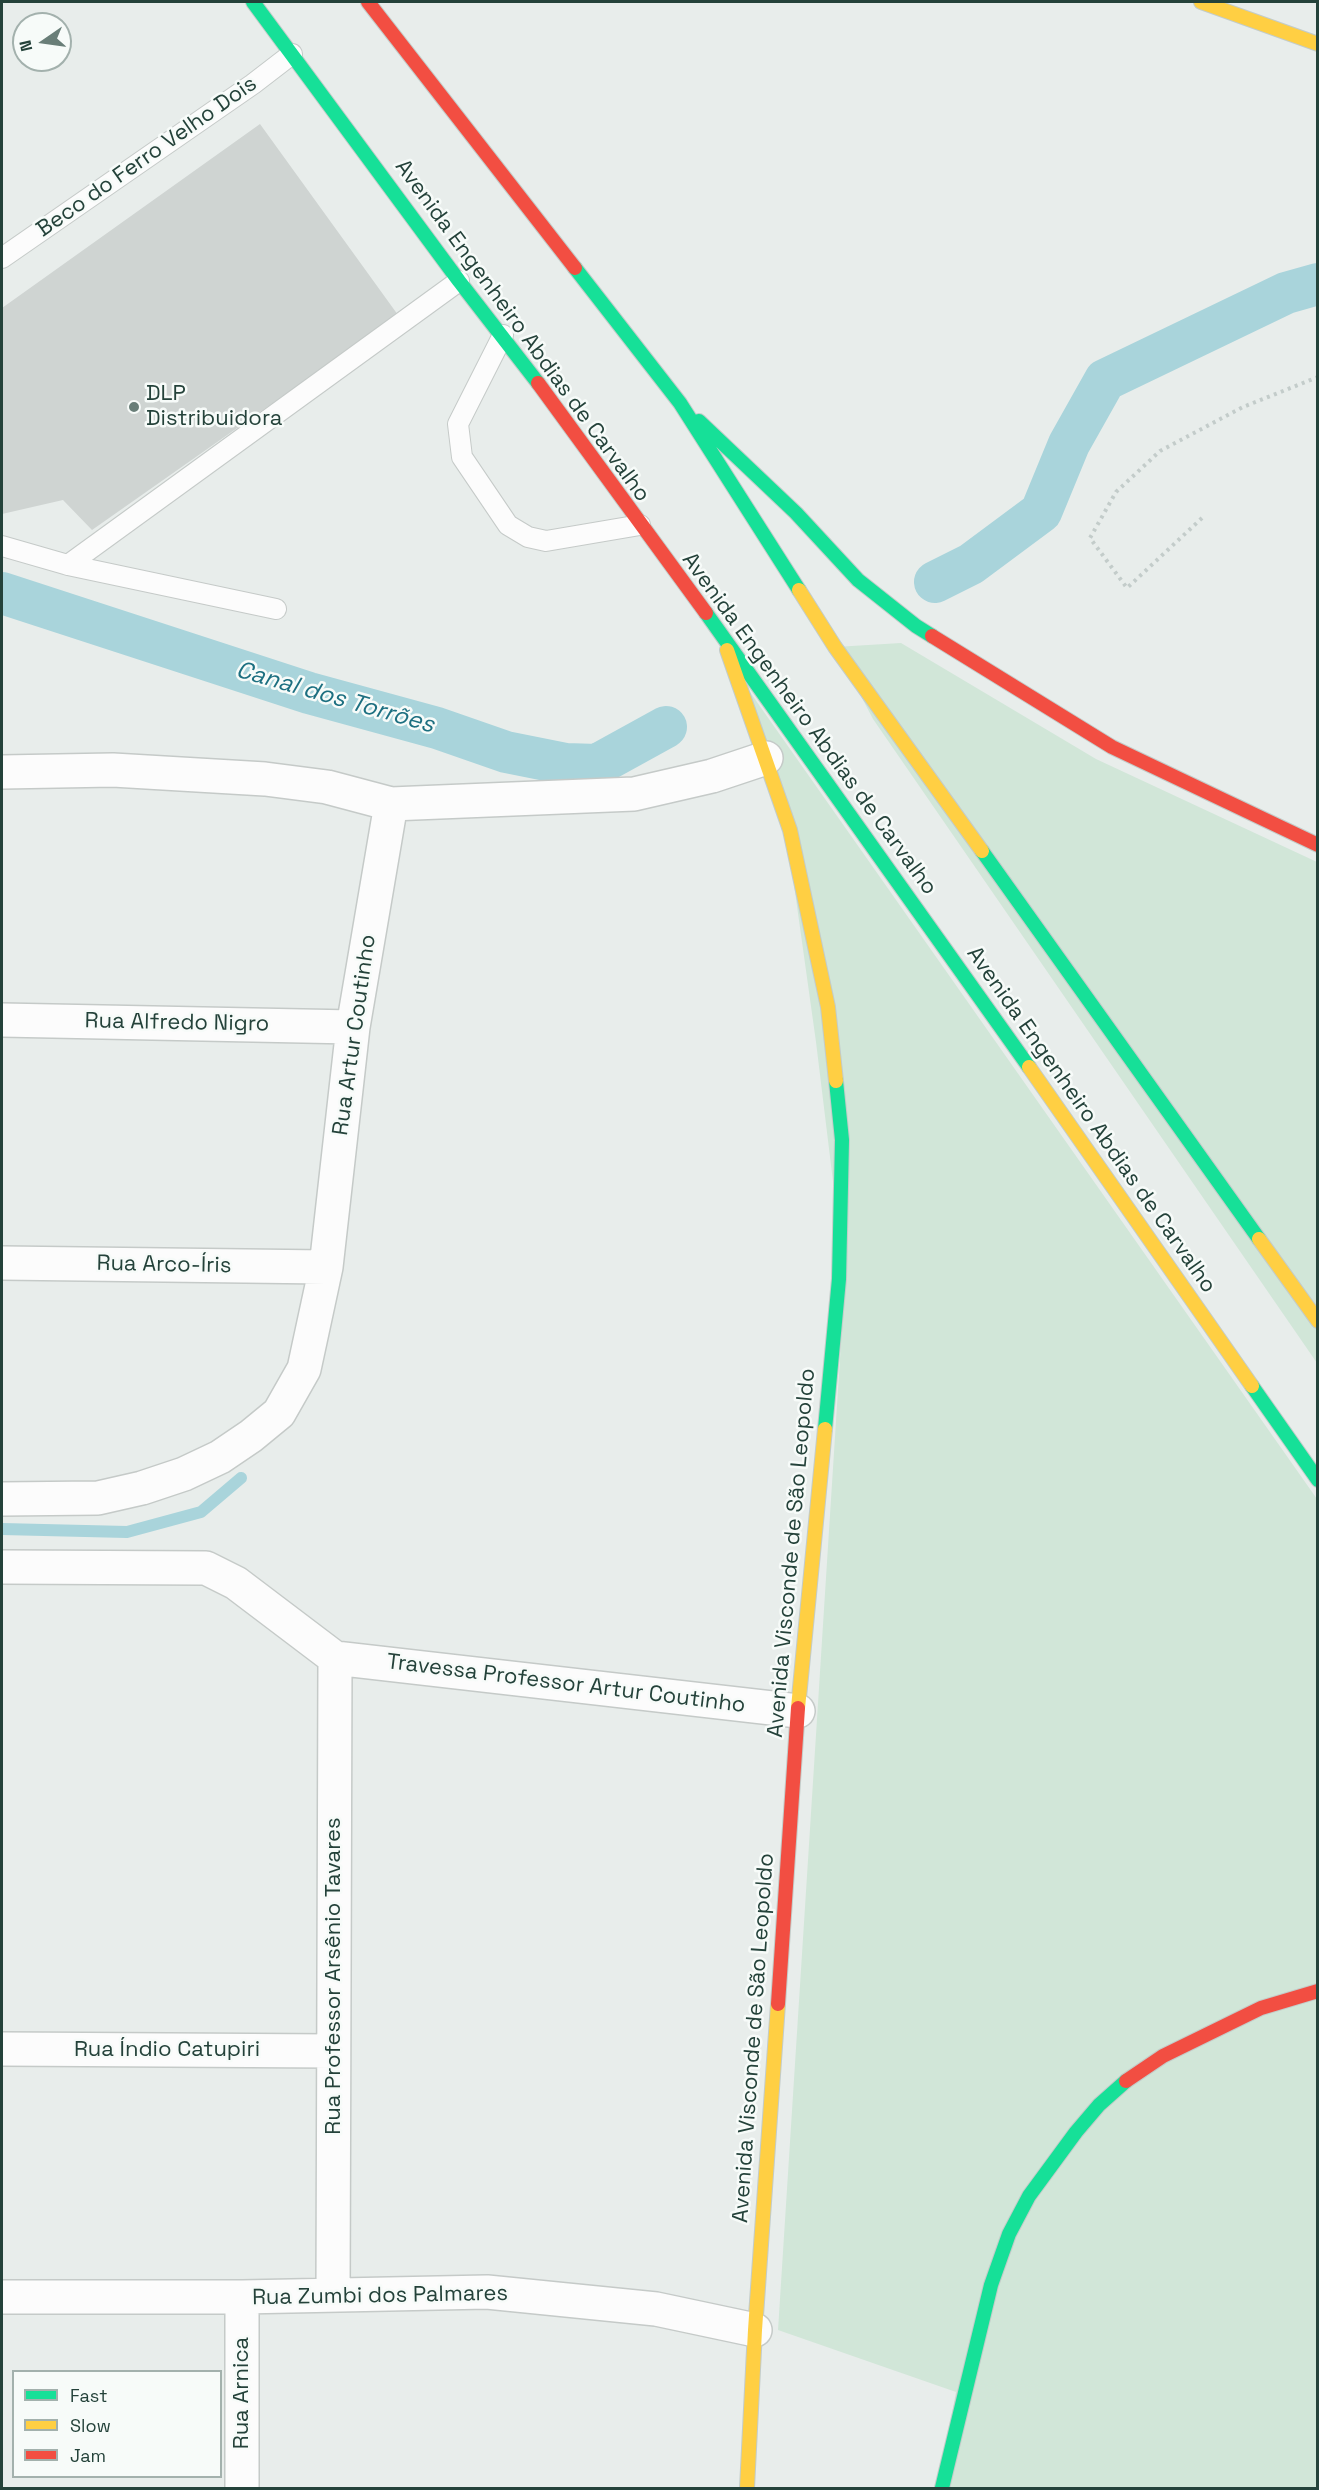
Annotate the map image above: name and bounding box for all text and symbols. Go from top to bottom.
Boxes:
north arrow [12,12,72,72]
text: N [14,38,37,53]
street label: Beco do Ferro Velho Dois [32,71,262,243]
street label: Avenida Engenheiro Abdias de Carvalho [389,155,655,507]
place label: DLP Distribuidora [146,381,282,433]
marker: DLP Distribuidora [127,400,141,414]
street label: Avenida Engenheiro Abdias de Carvalho [676,548,942,900]
water label: Canal dos Torrões [233,656,437,740]
street label: Rua Artur Coutinho [328,933,382,1137]
street label: Avenida Engenheiro Abdias de Carvalho [961,942,1221,1298]
street label: Rua Alfredo Nigro [84,1008,270,1038]
street label: Rua Arco-Íris [96,1251,232,1279]
street label: Avenida Visconde de São Leopoldo [763,1367,821,1739]
street label: Travessa Professor Artur Coutinho [385,1649,747,1719]
street label: Rua Professor Arsênio Tavares [321,1817,347,2135]
street label: Avenida Visconde de São Leopoldo [728,1852,780,2224]
street label: Rua Índio Catupiri [74,2037,260,2063]
street label: Rua Zumbi dos Palmares [252,2281,508,2311]
street label: Rua Arnica [229,2337,255,2449]
legend [12,2370,222,2478]
text: Fast [70,2384,107,2407]
text: Slow [70,2414,111,2437]
text: Jam [70,2444,106,2467]

